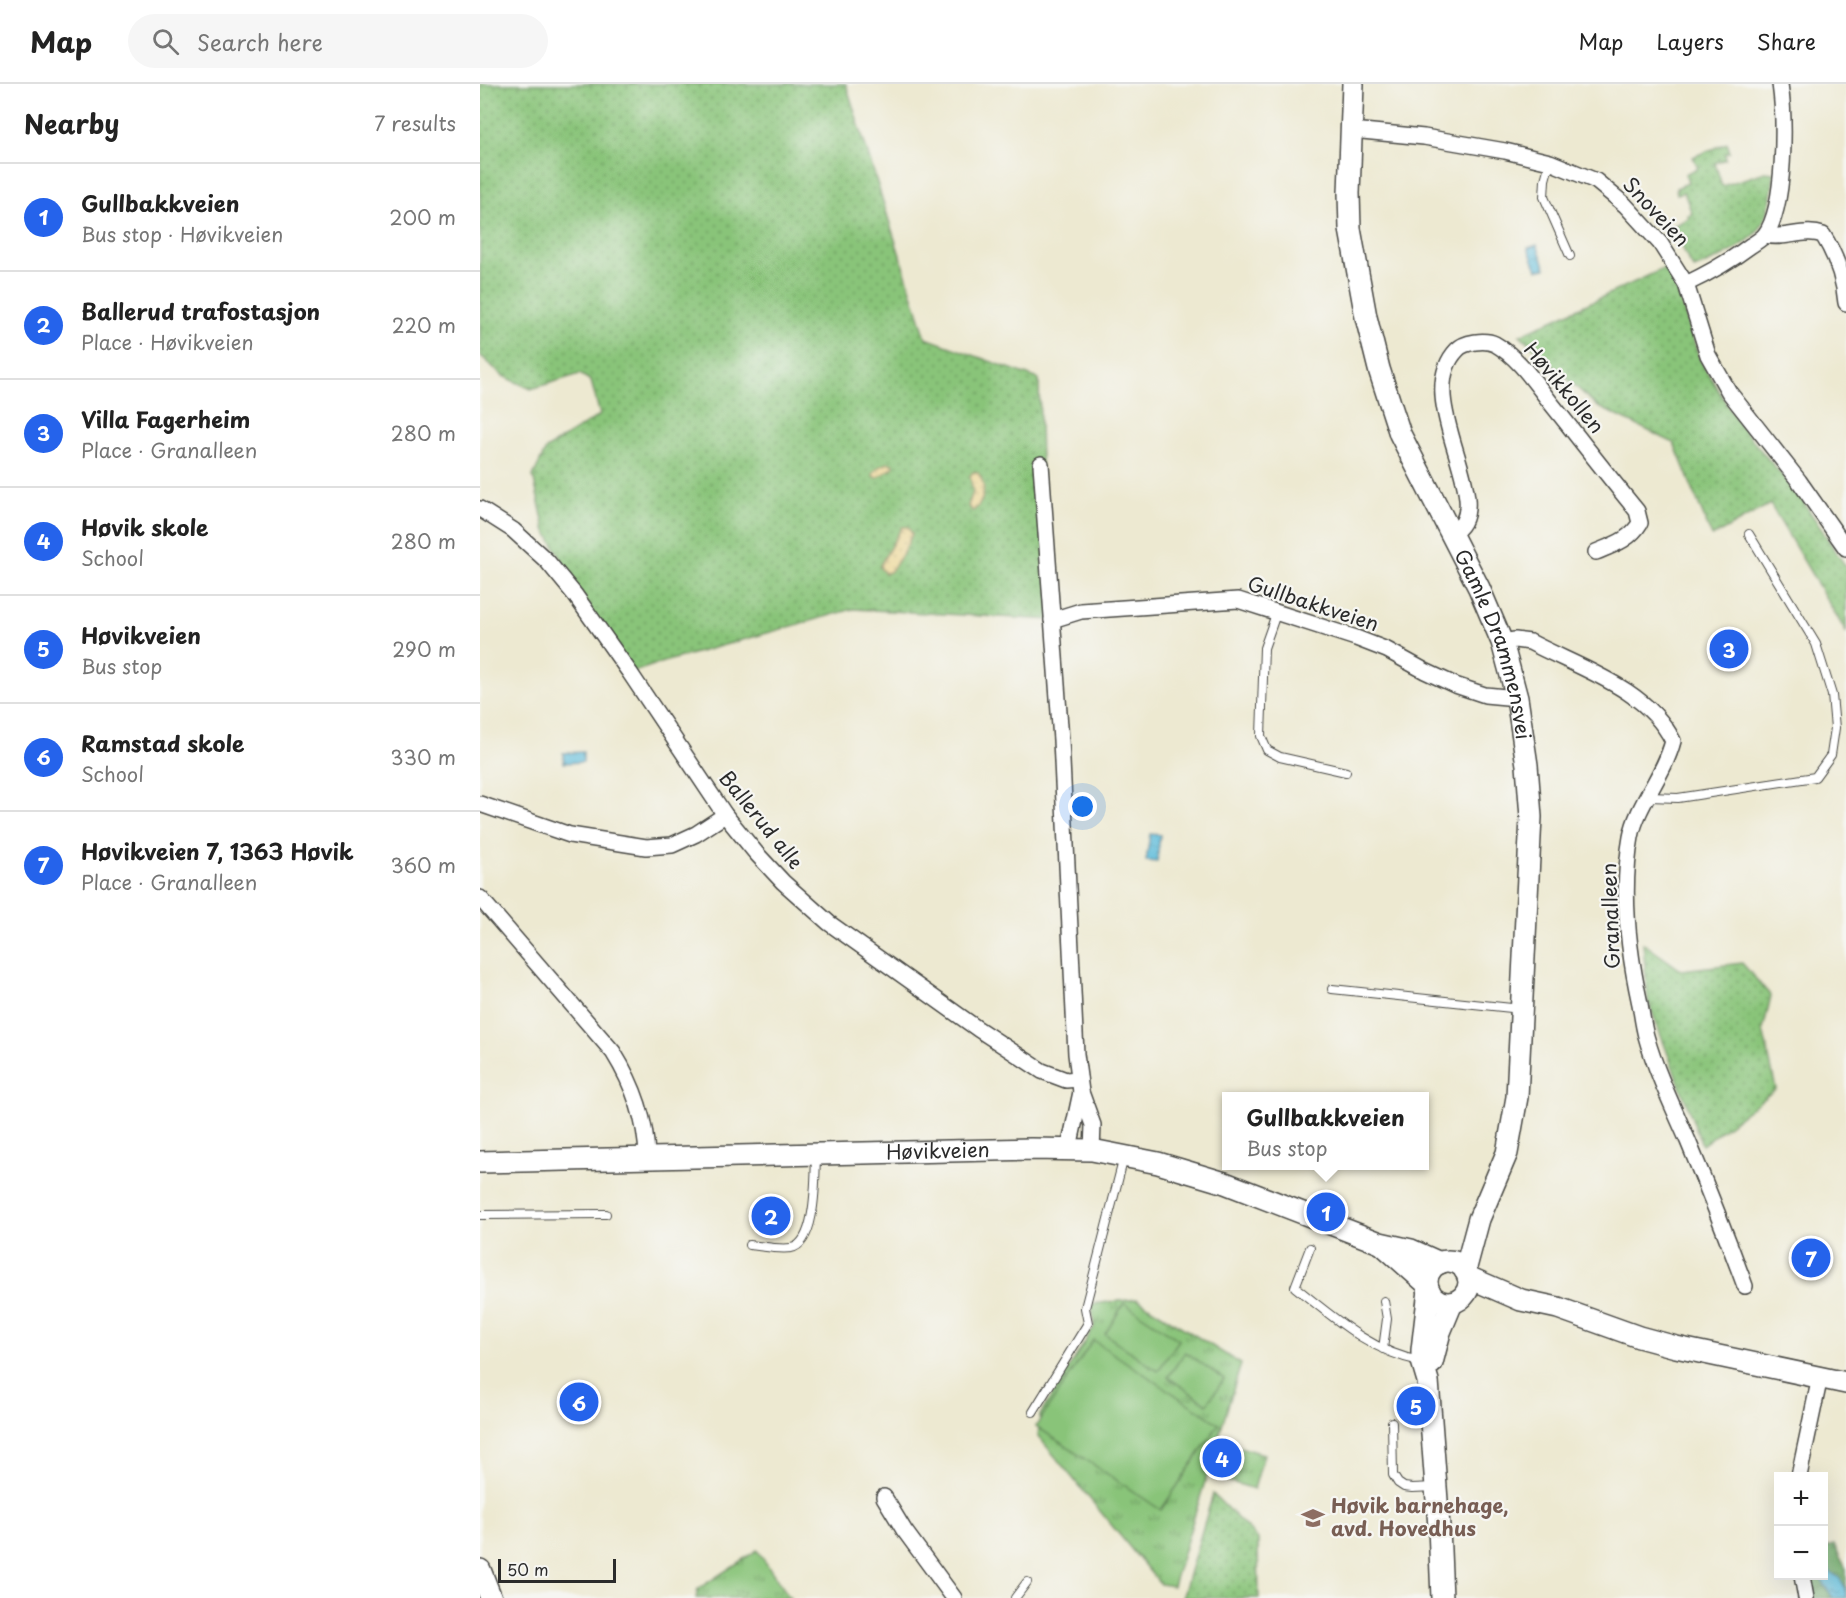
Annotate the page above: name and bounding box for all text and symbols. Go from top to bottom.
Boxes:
search box [128,14,548,68]
text: Map [30,20,92,63]
icon: search [149,25,182,58]
text: Search here [197,25,323,58]
text: Map [1579,25,1623,57]
text: Layers [1656,25,1724,57]
text: Share [1757,25,1816,57]
text: Nearby [24,104,119,143]
text: 7 results [374,108,456,138]
street label: Snoveien [1616,170,1697,253]
text: Gullbakkveien [81,186,239,219]
text: 1 [39,202,48,232]
text: 200 m [389,202,456,232]
text: Bus stop · Høvikveien [81,219,283,249]
text: Ballerud trafostasjon [81,294,320,327]
text: 2 [36,310,51,340]
text: 220 m [392,310,456,340]
text: Place · Høvikveien [81,327,254,357]
street label: Høvikkollen [1517,335,1612,440]
text: Villa Fagerheim [81,402,250,435]
text: 3 [37,418,50,448]
text: 280 m [391,418,456,448]
text: Place · Granalleen [81,435,257,465]
text: Høvik skole [81,510,208,543]
text: 4 [37,526,50,556]
text: 280 m [391,526,456,556]
text: School [81,543,144,573]
street label: Gamle Drammensvei [1448,544,1539,742]
street label: Gullbakkveien [1244,568,1383,638]
text: Høvikveien [81,618,201,651]
pin: 3 [1710,626,1748,672]
text: 5 [37,634,50,664]
text: 290 m [392,634,456,664]
text: Bus stop [81,651,162,681]
text: Ramstad skole [81,726,245,759]
text: 6 [36,742,51,772]
text: 330 m [390,742,456,772]
text: School [81,759,144,789]
street label: Ballerud alle [713,764,811,875]
your location [1068,792,1097,821]
text: Høvikveien 7, 1363 Høvik [81,834,354,867]
text: 7 [38,850,49,880]
text: 360 m [390,850,456,880]
street label: Granalleen [1593,862,1627,970]
text: Place · Granalleen [81,867,257,897]
popup [1222,1092,1429,1170]
text: Gullbakkveien [1246,1100,1405,1133]
text: Bus stop [1246,1133,1328,1163]
street label: Høvikveien [886,1134,990,1166]
pin: 1 [1306,1190,1346,1234]
pin: 2 [752,1194,790,1238]
pin: 7 [1792,1236,1830,1280]
pin: 6 [560,1380,598,1424]
pin: 5 [1396,1384,1436,1428]
pin: 4 [1202,1436,1242,1480]
map controls [1774,1472,1828,1580]
button: + [1774,1472,1828,1526]
place label: Høvik barnehage, avd. Hovedhus [1331,1490,1509,1543]
school or university icon: Høvik barnehage, avd. Hovedhus [1300,1505,1326,1531]
button: − [1774,1526,1828,1580]
scale bar [498,1556,616,1584]
text: 50 m [507,1557,548,1581]

